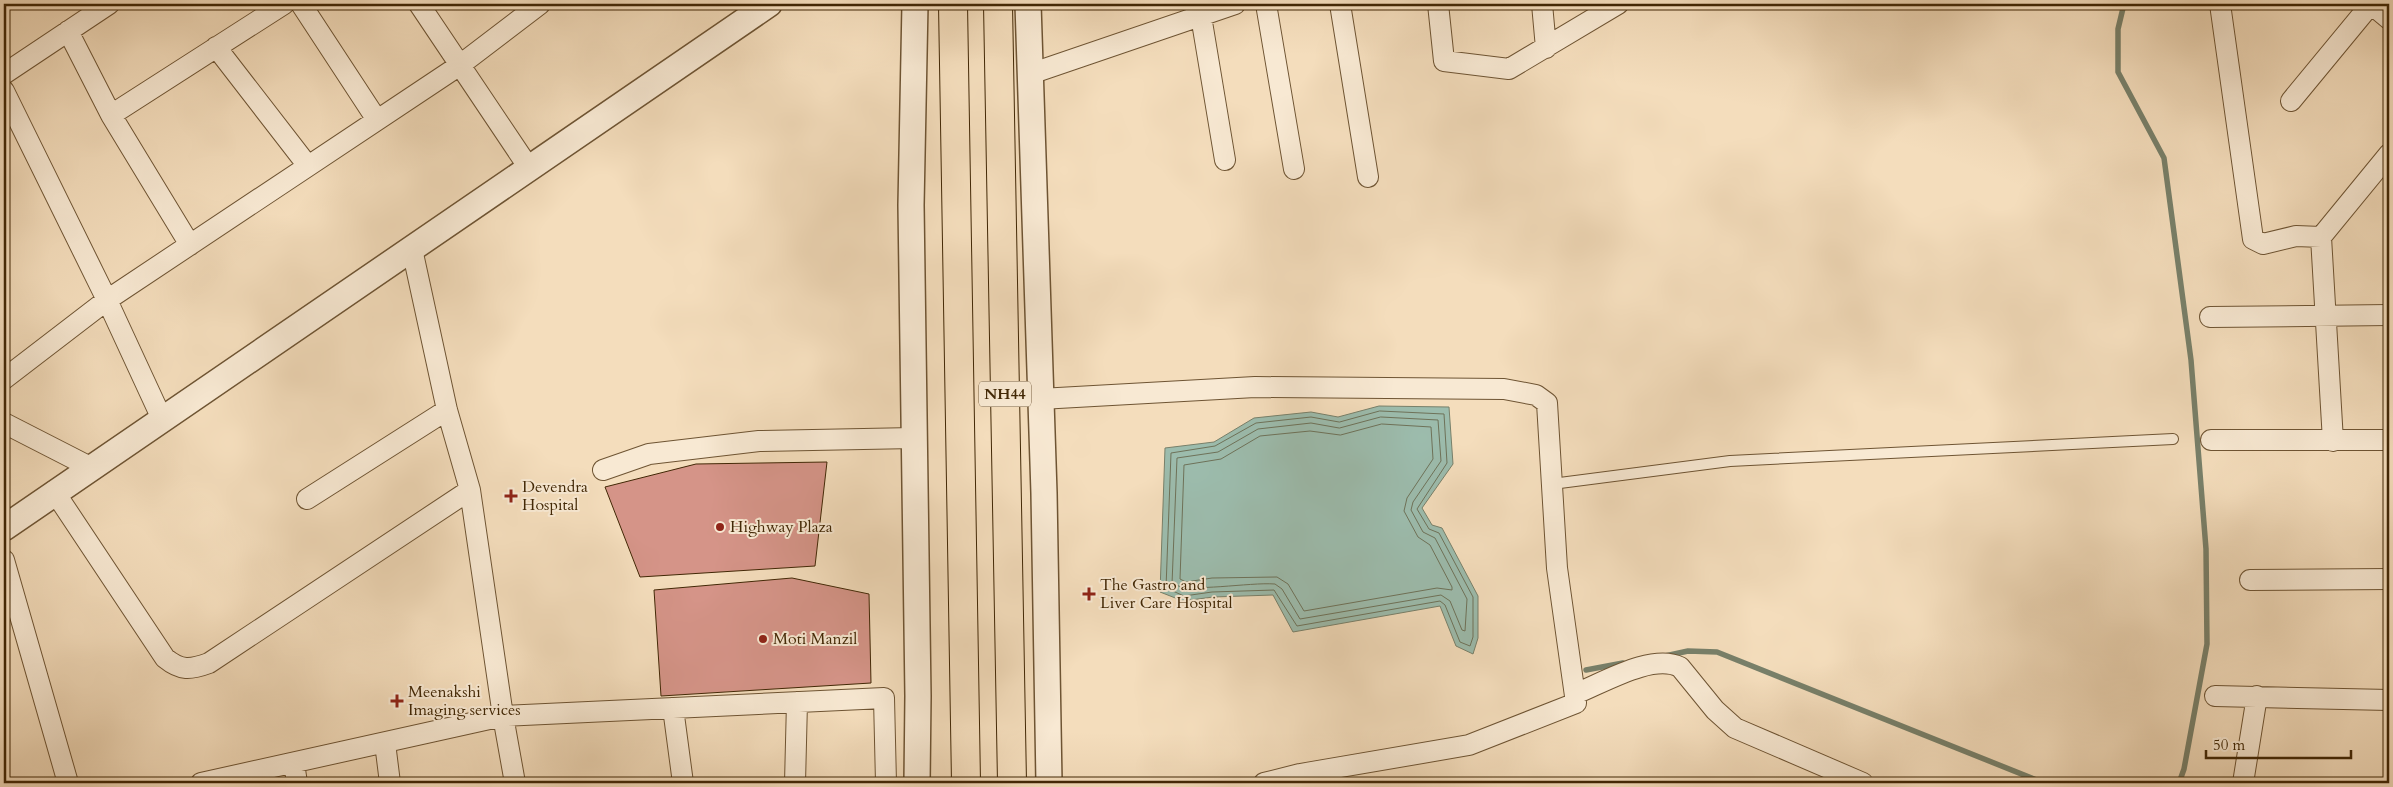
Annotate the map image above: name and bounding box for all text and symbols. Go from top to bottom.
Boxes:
road number: NH44 [979,382,1031,406]
place label: Devendra Hospital [522,476,588,516]
marker: Devendra Hospital [504,489,518,503]
place label: Highway Plaza [730,516,833,538]
marker: Highway Plaza [714,521,726,533]
place label: The Gastro and Liver Care Hospital [1100,574,1233,614]
marker: The Gastro and Liver Care Hospital [1082,587,1096,601]
place label: Moti Manzil [773,628,857,650]
marker: Moti Manzil [757,633,769,645]
place label: Meenakshi Imaging services [408,681,521,721]
marker: Meenakshi Imaging services [390,694,404,708]
scale bar [2206,727,2350,759]
text: 50 m [2213,735,2245,755]

